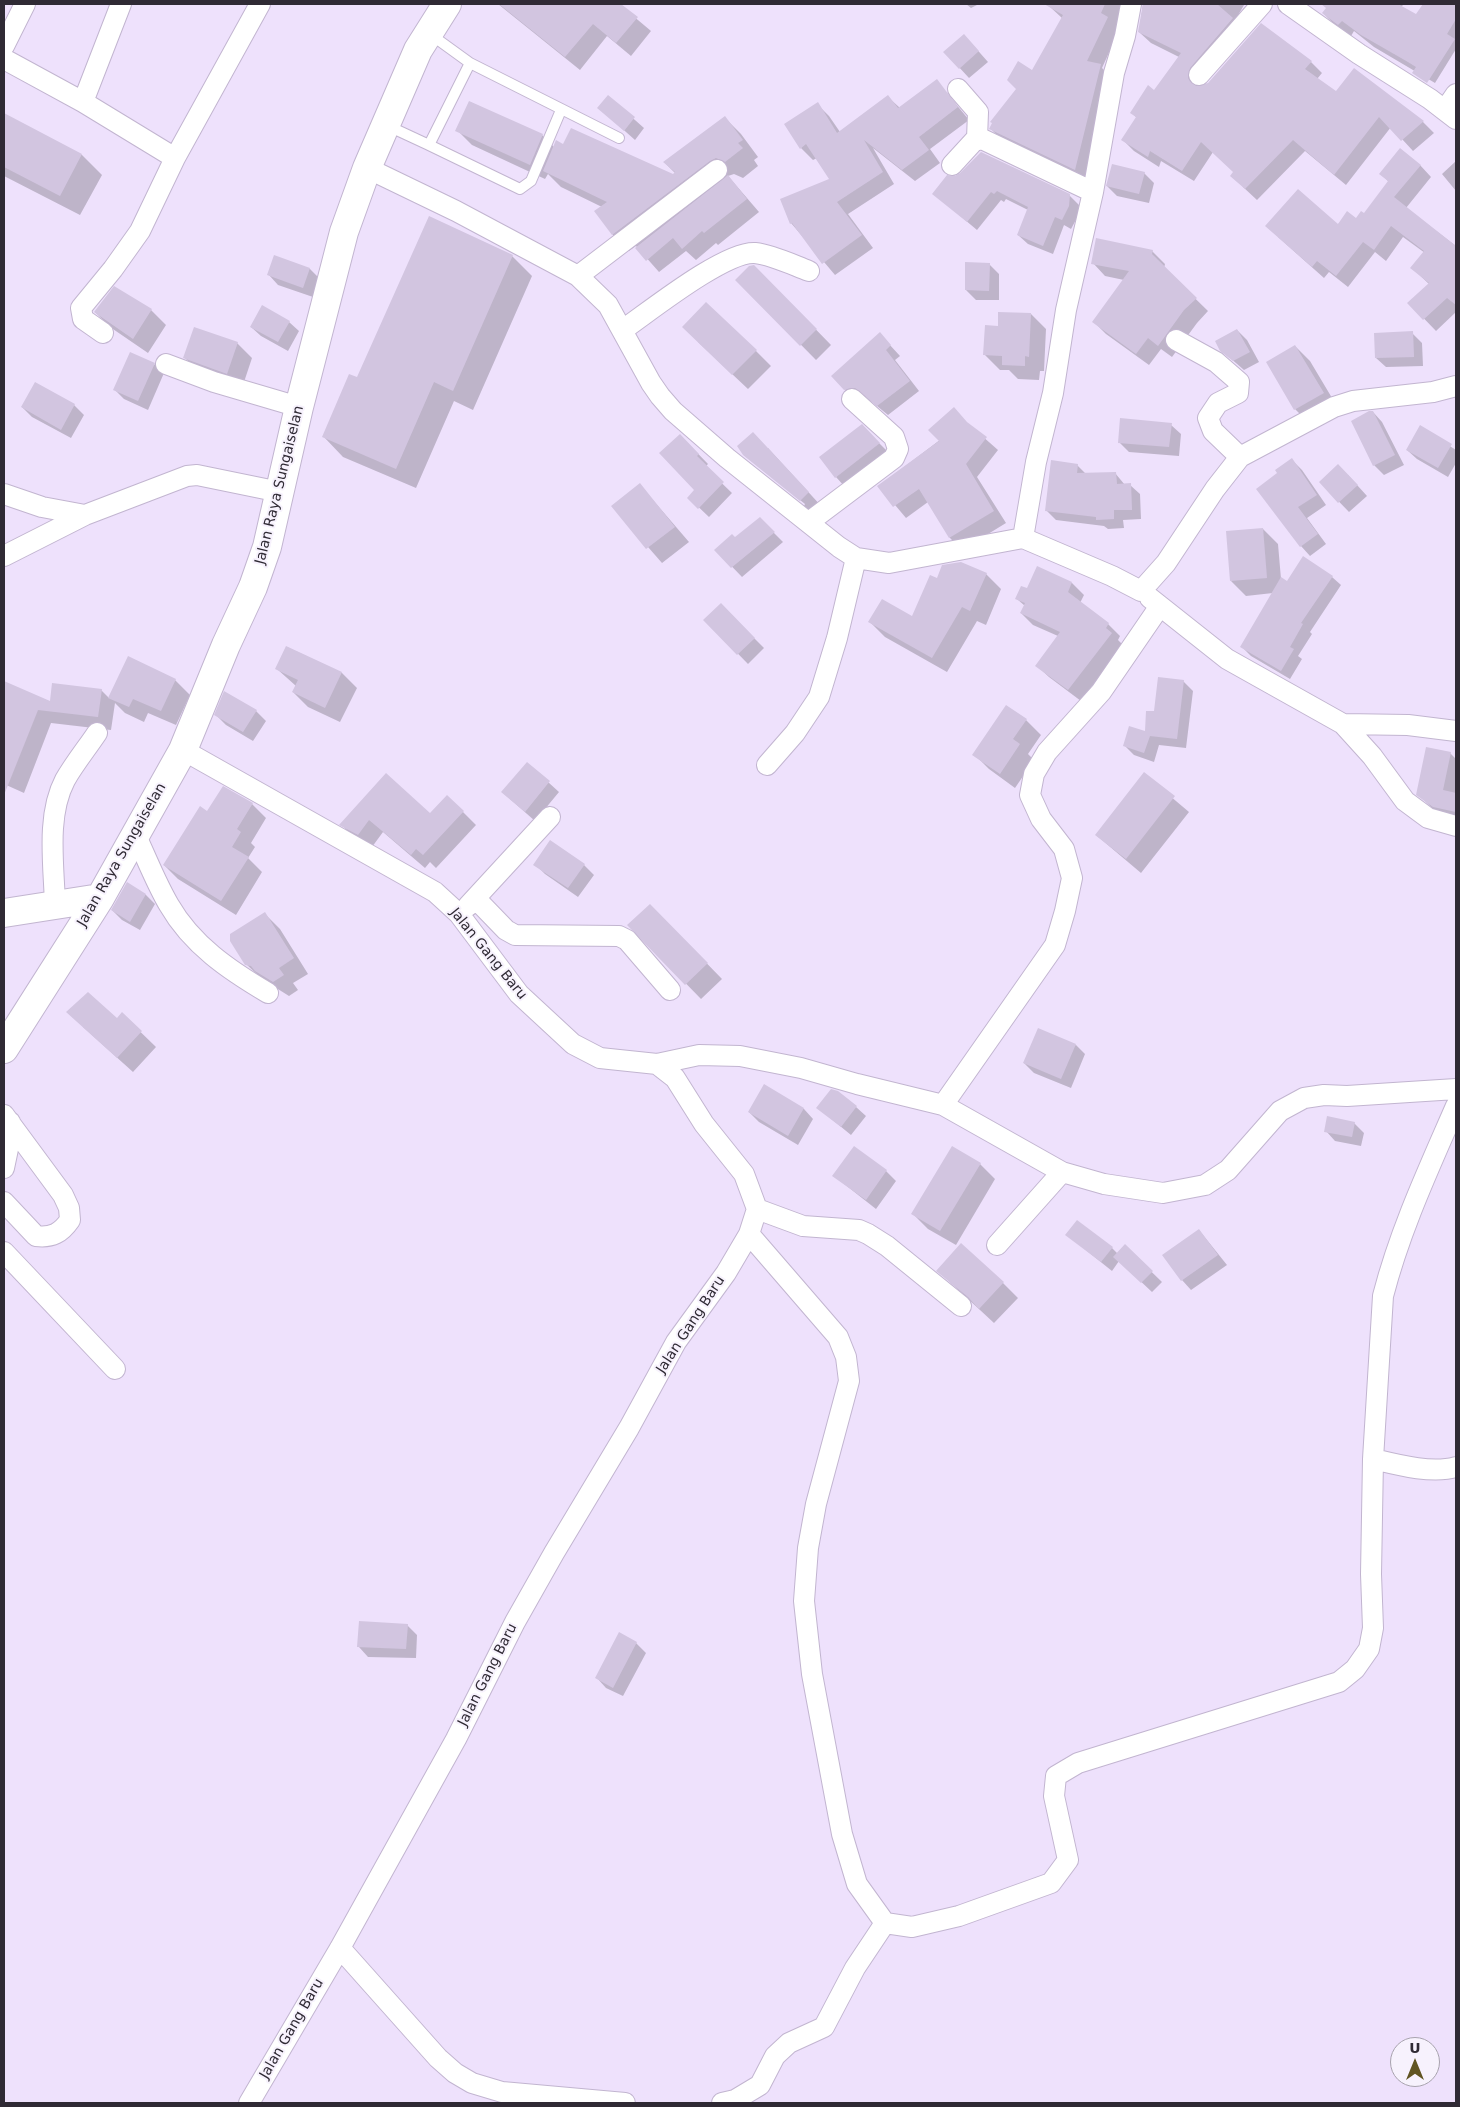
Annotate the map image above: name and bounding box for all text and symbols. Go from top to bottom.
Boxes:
street label: Jalan Raya Sungaiselan [252,404,308,566]
street label: Jalan Raya Sungaiselan [74,780,170,930]
street label: Jalan Gang Baru [446,905,530,1003]
street label: Jalan Gang Baru [653,1273,729,1377]
street label: Jalan Gang Baru [455,1621,521,1729]
street label: Jalan Gang Baru [256,1976,328,2082]
north arrow [1390,2037,1440,2087]
text: U [1409,2040,1421,2056]

